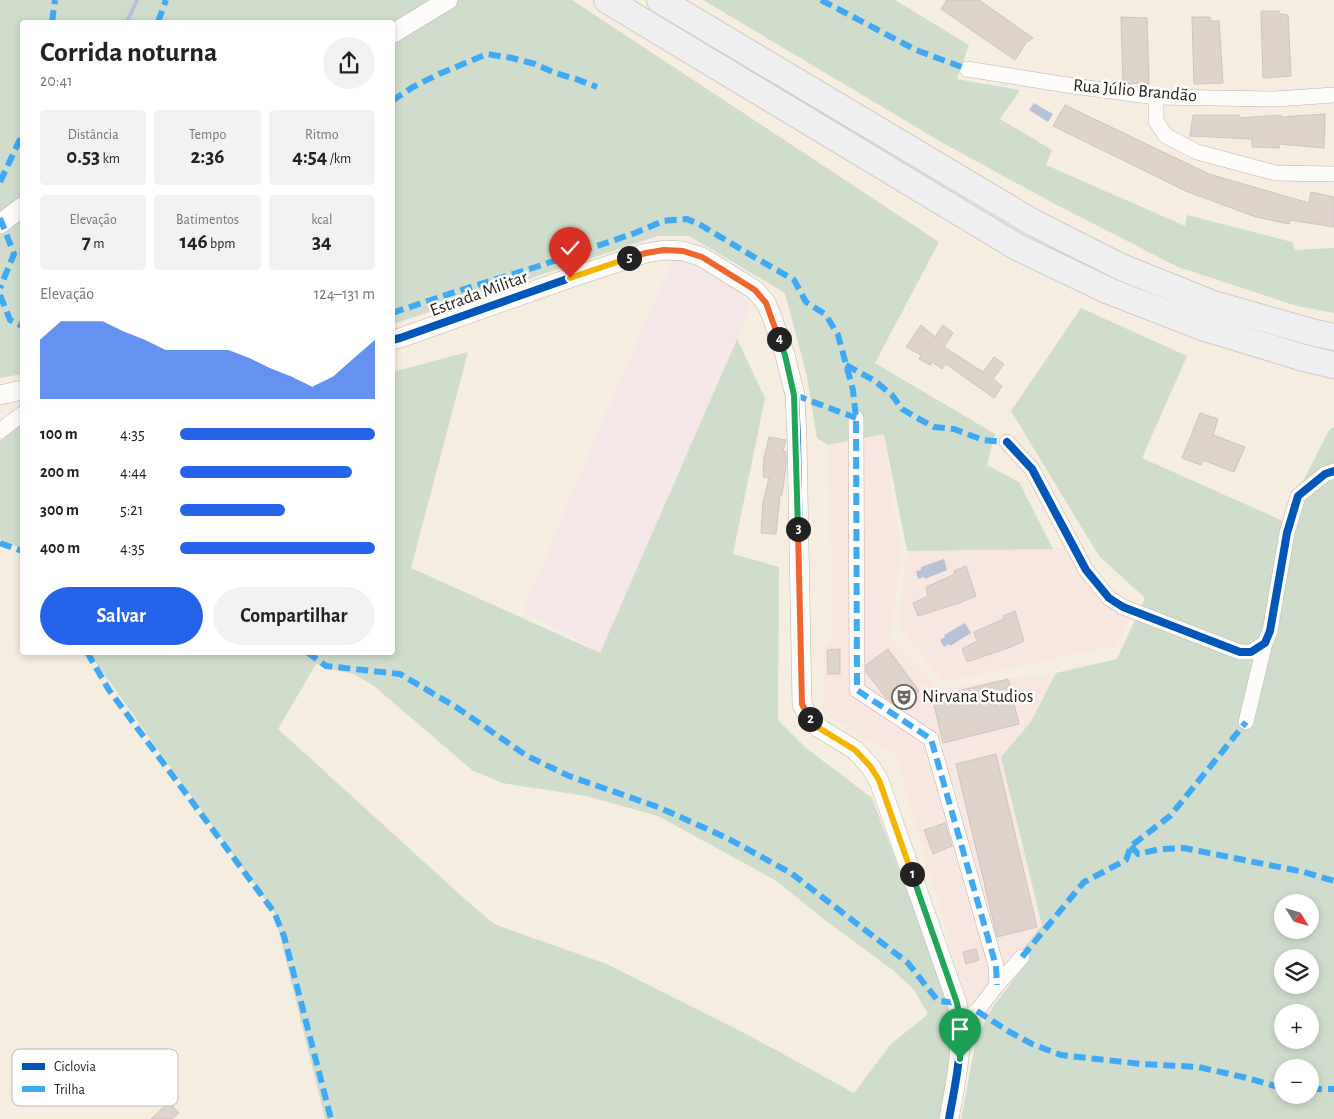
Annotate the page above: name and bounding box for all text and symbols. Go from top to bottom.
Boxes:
button: share [323,37,375,89]
text: Corrida noturna [40,39,218,67]
text: 20:41 [40,73,73,89]
street label: Rua Júlio Brandão [1072,77,1198,105]
text: Distância [68,128,119,142]
text: Tempo [189,128,226,142]
text: Ritmo [305,128,339,142]
text: 0.53 [66,146,100,167]
text: 2:36 [191,146,224,167]
text: 4:54 [292,146,327,167]
text: km [100,152,120,166]
text: /km [327,152,351,166]
text: Elevação [69,213,117,227]
text: Batimentos [176,213,239,227]
text: kcal [311,213,333,227]
pin [549,227,591,278]
text: 7 [82,231,91,252]
text: 146 [180,231,208,252]
text: 34 [312,231,332,252]
icon: check [556,234,584,262]
text: m [91,237,104,251]
text: bpm [208,237,235,251]
pin: 5 [616,246,642,270]
text: 5 [626,251,633,265]
street label: Estrada Militar [428,268,530,320]
text: Elevação [40,286,94,302]
text: 124–131 m [314,286,375,302]
pin: 4 [766,326,792,352]
text: 4 [776,332,783,346]
text: 100 m [40,426,78,442]
text: 4:35 [120,426,145,442]
text: 200 m [40,464,80,480]
text: 4:44 [120,464,147,480]
text: 300 m [40,502,79,518]
text: 5:21 [120,502,143,518]
pin: 3 [786,516,810,542]
text: 3 [795,522,802,536]
text: 400 m [40,540,80,556]
text: 4:35 [120,540,145,556]
button: Salvar [40,587,203,645]
button: Compartilhar [213,587,375,645]
theatre icon: Nirvana Studios [891,684,917,710]
place label: Nirvana Studios [922,688,1033,706]
pin: 2 [798,706,822,732]
text: 2 [807,712,814,726]
pin: 1 [900,862,924,886]
text: 1 [910,867,915,881]
north arrow [1274,894,1319,939]
map controls [1274,894,1319,1104]
button: layers [1274,949,1319,994]
button: + [1274,1004,1319,1049]
pin [939,1008,981,1059]
icon: arrive [946,1015,974,1043]
legend [12,1049,178,1106]
button: − [1274,1059,1319,1104]
text: Ciclovia [54,1060,97,1074]
text: Trilha [54,1083,86,1097]

